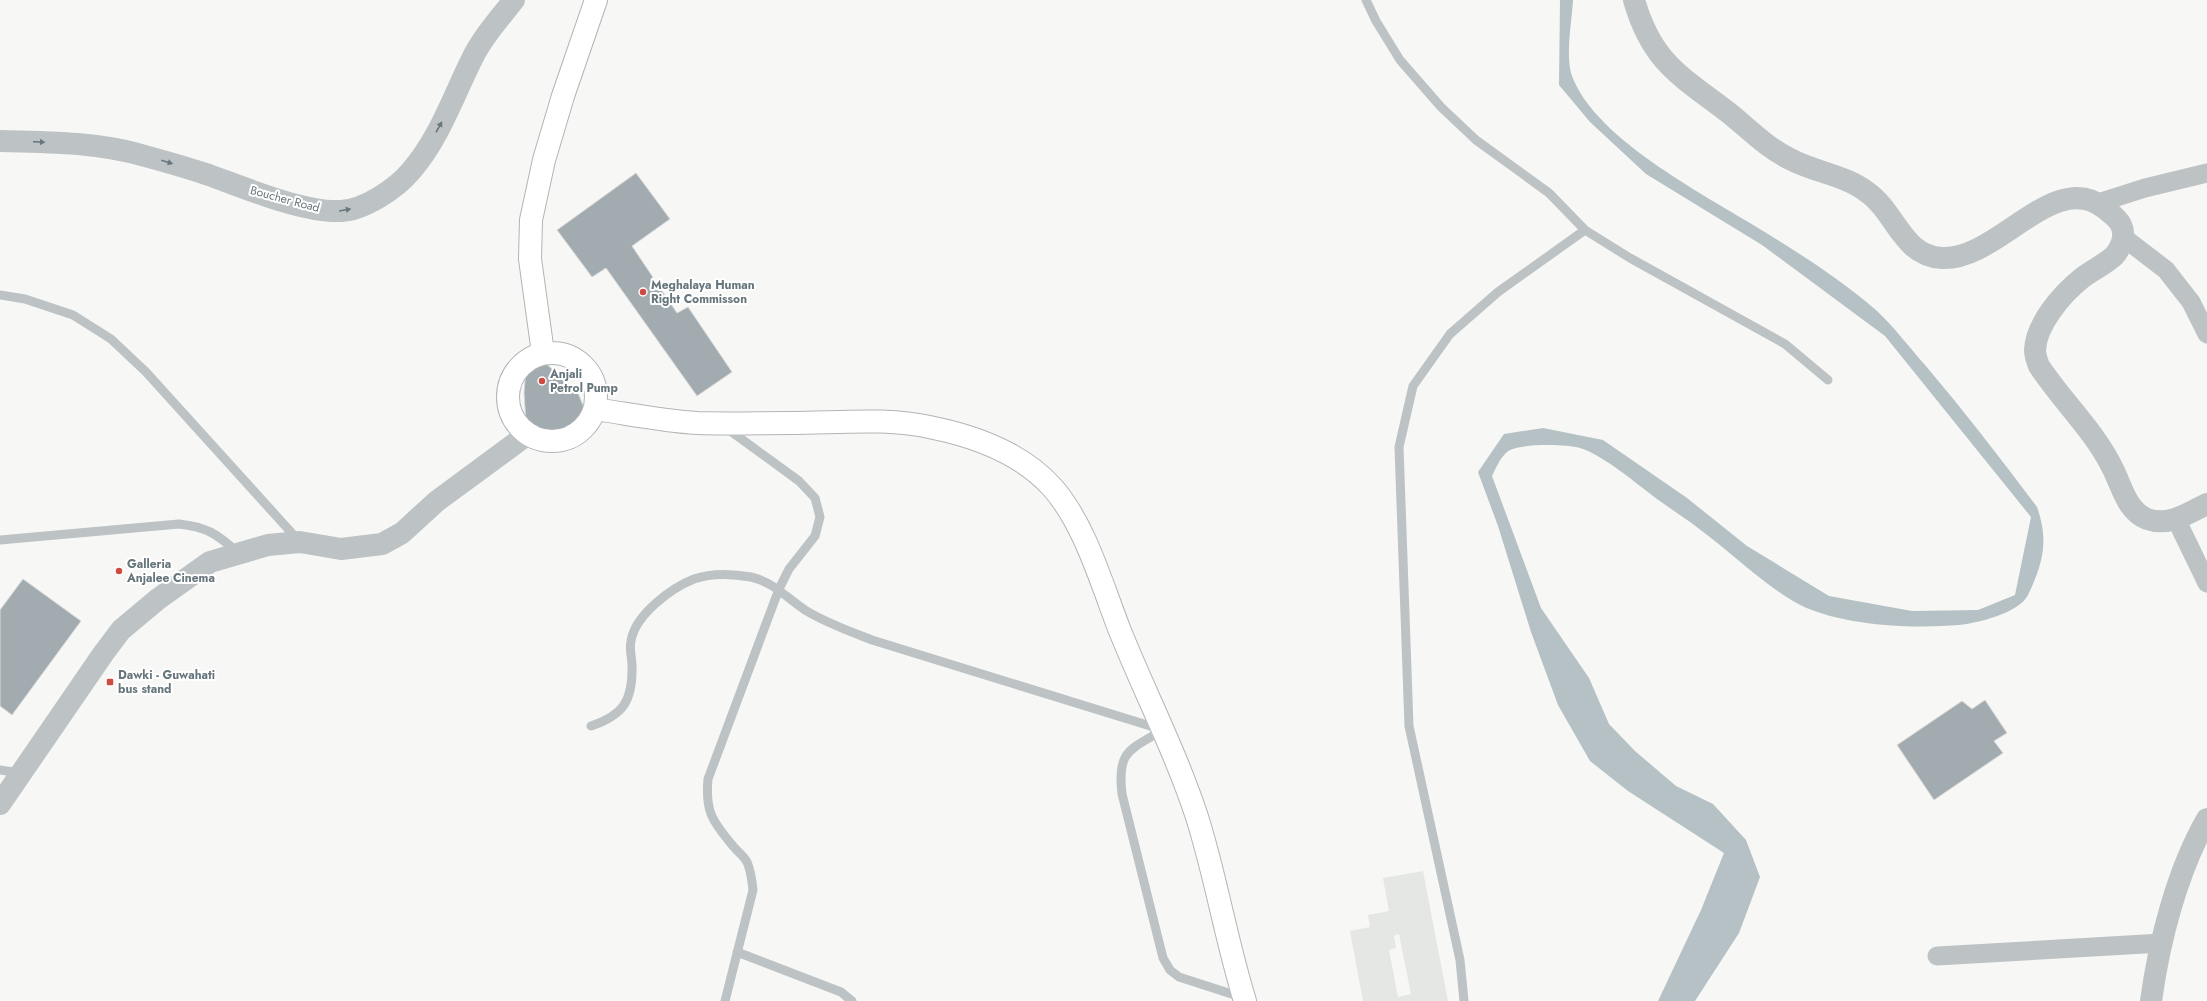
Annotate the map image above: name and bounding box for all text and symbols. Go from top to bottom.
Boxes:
one-way arrow [436,122,443,133]
one-way arrow [33,139,46,145]
one-way arrow [161,159,173,165]
street label: Boucher Road [248,181,322,217]
one-way arrow [339,207,352,213]
place label: Meghalaya Human Right Commisson [651,276,755,308]
marker: Meghalaya Human Right Commisson [638,287,648,297]
place label: Anjali Petrol Pump [549,365,618,397]
marker: Anjali Petrol Pump [537,376,547,386]
place label: Galleria Anjalee Cinema [126,555,215,587]
marker: Galleria Anjalee Cinema [114,566,124,576]
place label: Dawki - Guwahati bus stand [118,666,215,698]
marker: Dawki - Guwahati bus stand [105,677,115,687]

